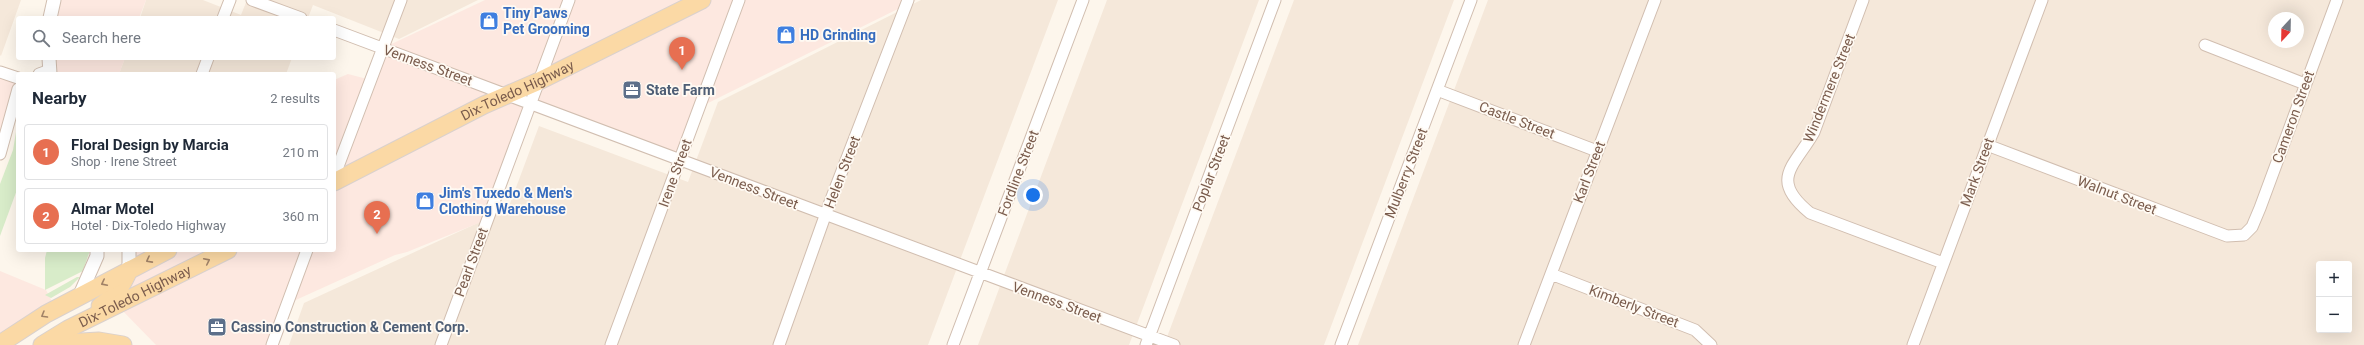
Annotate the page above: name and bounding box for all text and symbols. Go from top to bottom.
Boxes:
place label: Tiny Paws Pet Grooming [503,5,590,37]
shop icon: Tiny Paws Pet Grooming [478,10,500,32]
north arrow [2268,12,2304,48]
search box [16,16,336,60]
shop icon: HD Grinding [775,24,797,46]
icon: search [30,27,52,49]
place label: HD Grinding [800,27,876,43]
text: Search here [62,29,141,47]
street label: Windermere Street [1800,31,1858,145]
pin: 1 [669,37,695,70]
street label: Venness Street [381,41,475,89]
street label: Dix-Toledo Highway [458,57,577,124]
street label: Cameron Street [2269,68,2317,165]
office icon: State Farm [621,79,643,101]
place label: State Farm [646,82,715,98]
text: Nearby [32,88,87,108]
text: 2 results [270,91,320,106]
street label: Castle Street [1477,98,1557,142]
street label: Mulberry Street [1381,125,1431,220]
street label: Fordline Street [994,128,1042,218]
street label: Poplar Street [1189,132,1233,214]
street label: Helen Street [821,133,863,211]
street label: Mark Street [1957,135,1997,209]
text: Floral Design by Marcia [71,136,229,154]
street label: Irene Street [655,136,695,209]
street label: Karl Street [1570,138,1608,205]
text: 1 [42,145,50,160]
text: 210 m [282,145,319,160]
text: Shop · Irene Street [71,154,177,169]
street label: Venness Street [707,164,801,212]
street label: Walnut Street [2075,173,2159,218]
place label: Jim's Tuxedo & Men's Clothing Warehouse [439,185,572,217]
your location [1023,185,1043,205]
shop icon: Jim's Tuxedo & Men's Clothing Warehouse [414,190,436,212]
text: Almar Motel [71,200,154,218]
pin: 2 [364,201,390,234]
text: 2 [42,209,50,224]
text: 360 m [282,209,319,224]
text: Hotel · Dix-Toledo Highway [71,218,226,233]
street label: Pearl Street [451,225,491,299]
one-way arrow [145,255,153,263]
one-way arrow [203,258,210,266]
street label: Dix-Toledo Highway [76,261,194,330]
map controls [2316,261,2352,333]
button: + [2316,261,2352,297]
one-way arrow [100,278,108,286]
street label: Venness Street [1010,278,1104,326]
street label: Kimberly Street [1587,282,1682,331]
button: − [2316,297,2352,333]
one-way arrow [41,311,48,318]
office icon: Cassino Construction & Cement Corp. [206,316,228,338]
place label: Cassino Construction & Cement Corp. [231,319,469,335]

